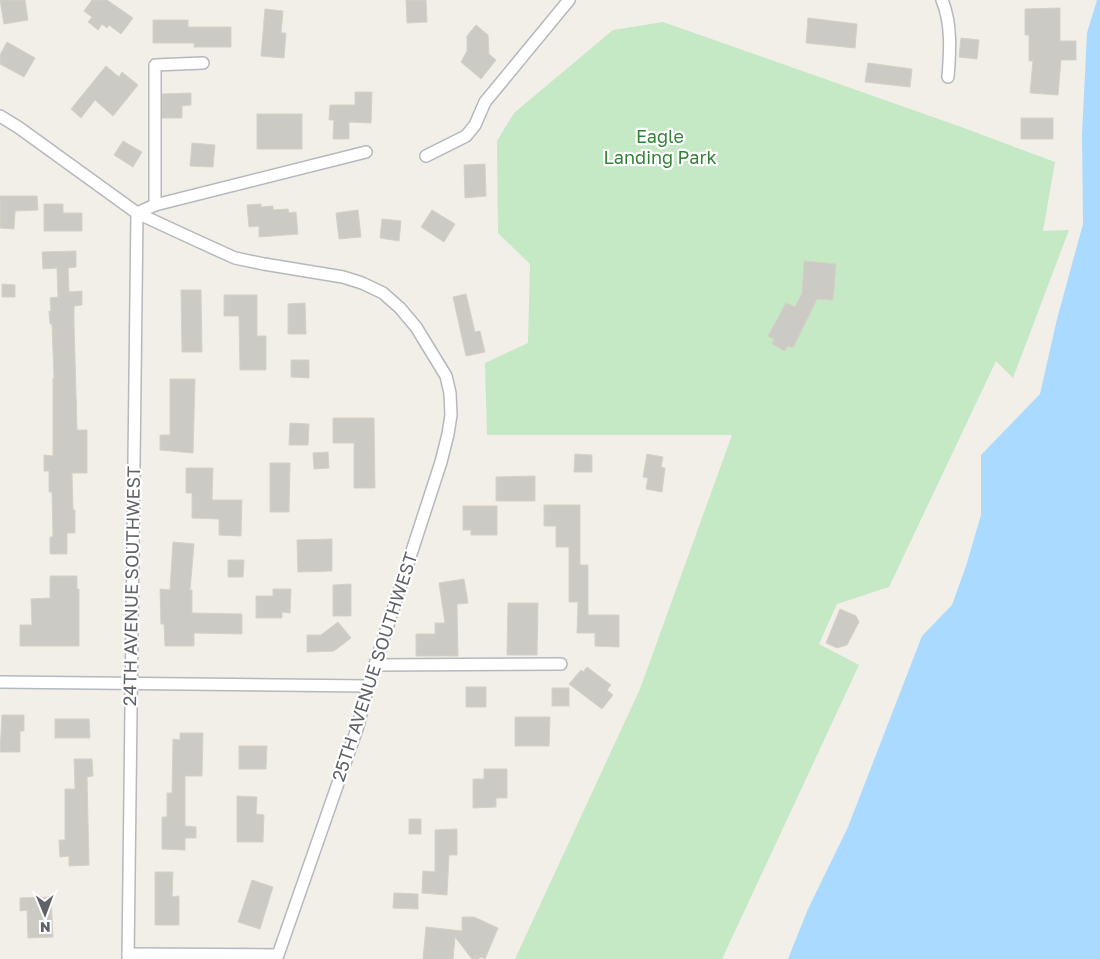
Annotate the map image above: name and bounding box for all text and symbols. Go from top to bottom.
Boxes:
park label: Eagle Landing Park [603,125,717,168]
street label: 24TH AVENUE SOUTHWEST [118,466,144,706]
street label: 25TH AVENUE SOUTHWEST [327,549,422,784]
north arrow [20,889,70,939]
text: N [40,919,51,936]

